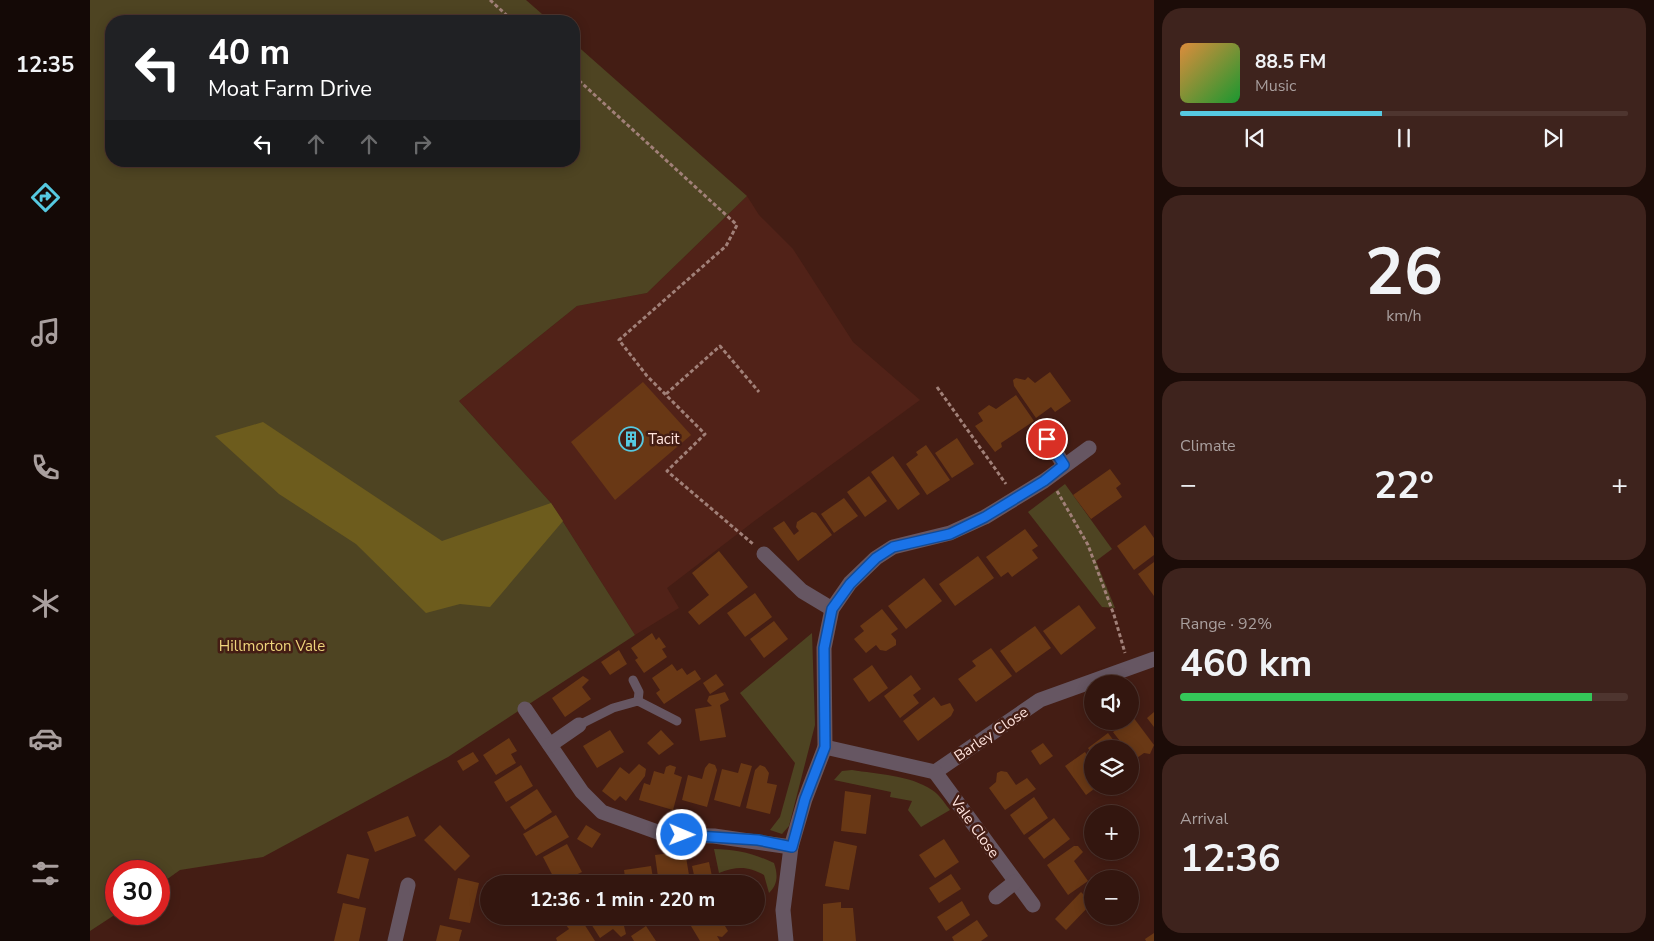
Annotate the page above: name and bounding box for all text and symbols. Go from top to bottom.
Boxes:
text: 40 m [208,29,290,76]
icon: left [125,35,190,100]
text: 88.5 FM [1255,49,1326,75]
text: 12:35 [16,50,74,80]
text: Moat Farm Drive [208,74,372,104]
text: Music [1255,75,1296,97]
icon: previous [1241,124,1269,152]
icon: pause [1390,124,1418,152]
icon: next [1539,124,1567,152]
icon: left [249,130,277,158]
icon: ahead [302,130,330,158]
icon: ahead [355,130,383,158]
icon: right [408,130,436,158]
icon: directions [28,180,63,215]
text: 26 [1365,228,1443,317]
text: km/h [1386,305,1422,327]
icon: music [28,315,63,350]
pin [1026,418,1068,460]
icon: arrive [1033,425,1061,453]
building icon: Tacit [618,426,644,452]
place label: Tacit [648,429,680,449]
text: Climate [1180,435,1235,457]
icon: phone [28,450,63,485]
text: 22° [1374,460,1434,511]
text: − [1180,466,1197,504]
text: + [1611,466,1628,504]
icon: climate [28,586,63,621]
text: Range · 92% [1180,613,1272,635]
park label: Hillmorton Vale [219,636,325,656]
text: 460 km [1180,638,1312,689]
map controls [1084,675,1139,925]
button: sound [1084,675,1139,730]
street label: Barley Close [950,702,1032,766]
icon: car [28,721,63,756]
button: layers [1084,740,1139,795]
street label: Vale Close [945,791,1004,862]
button: + [1084,805,1139,860]
position arrow [655,808,707,860]
text: Arrival [1180,808,1228,830]
text: 12:36 [1180,833,1281,884]
icon: filters [28,856,63,891]
speed limit sign: 30 [105,860,170,925]
button: − [1084,870,1139,925]
text: 12:36 · 1 min · 220 m [530,887,715,913]

